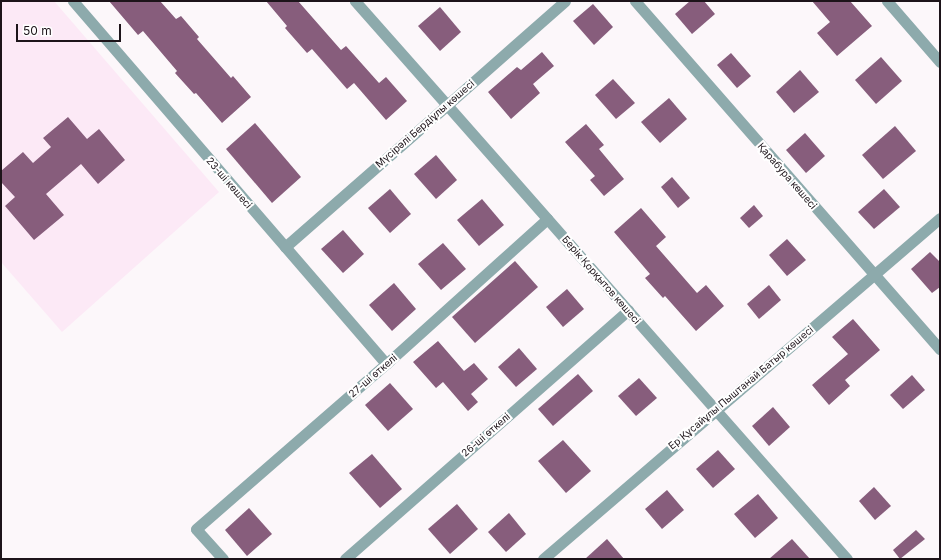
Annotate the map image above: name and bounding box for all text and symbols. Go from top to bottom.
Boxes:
scale bar [18,16,123,42]
text: 50 m [23,23,52,38]
street label: Мүсірәлі Бердіұлы көшесі [373,78,477,170]
street label: Қарабура көшесі [755,140,819,212]
street label: 23-шi көшесi [204,155,254,211]
street label: Берік Қорқытов көшесі [559,233,643,327]
street label: Ер Құсайұлы Пыштанай Батыр көшесі [666,324,816,452]
street label: 27-ші өткелі [346,352,400,400]
street label: 26-ші өткелі [459,411,513,459]

